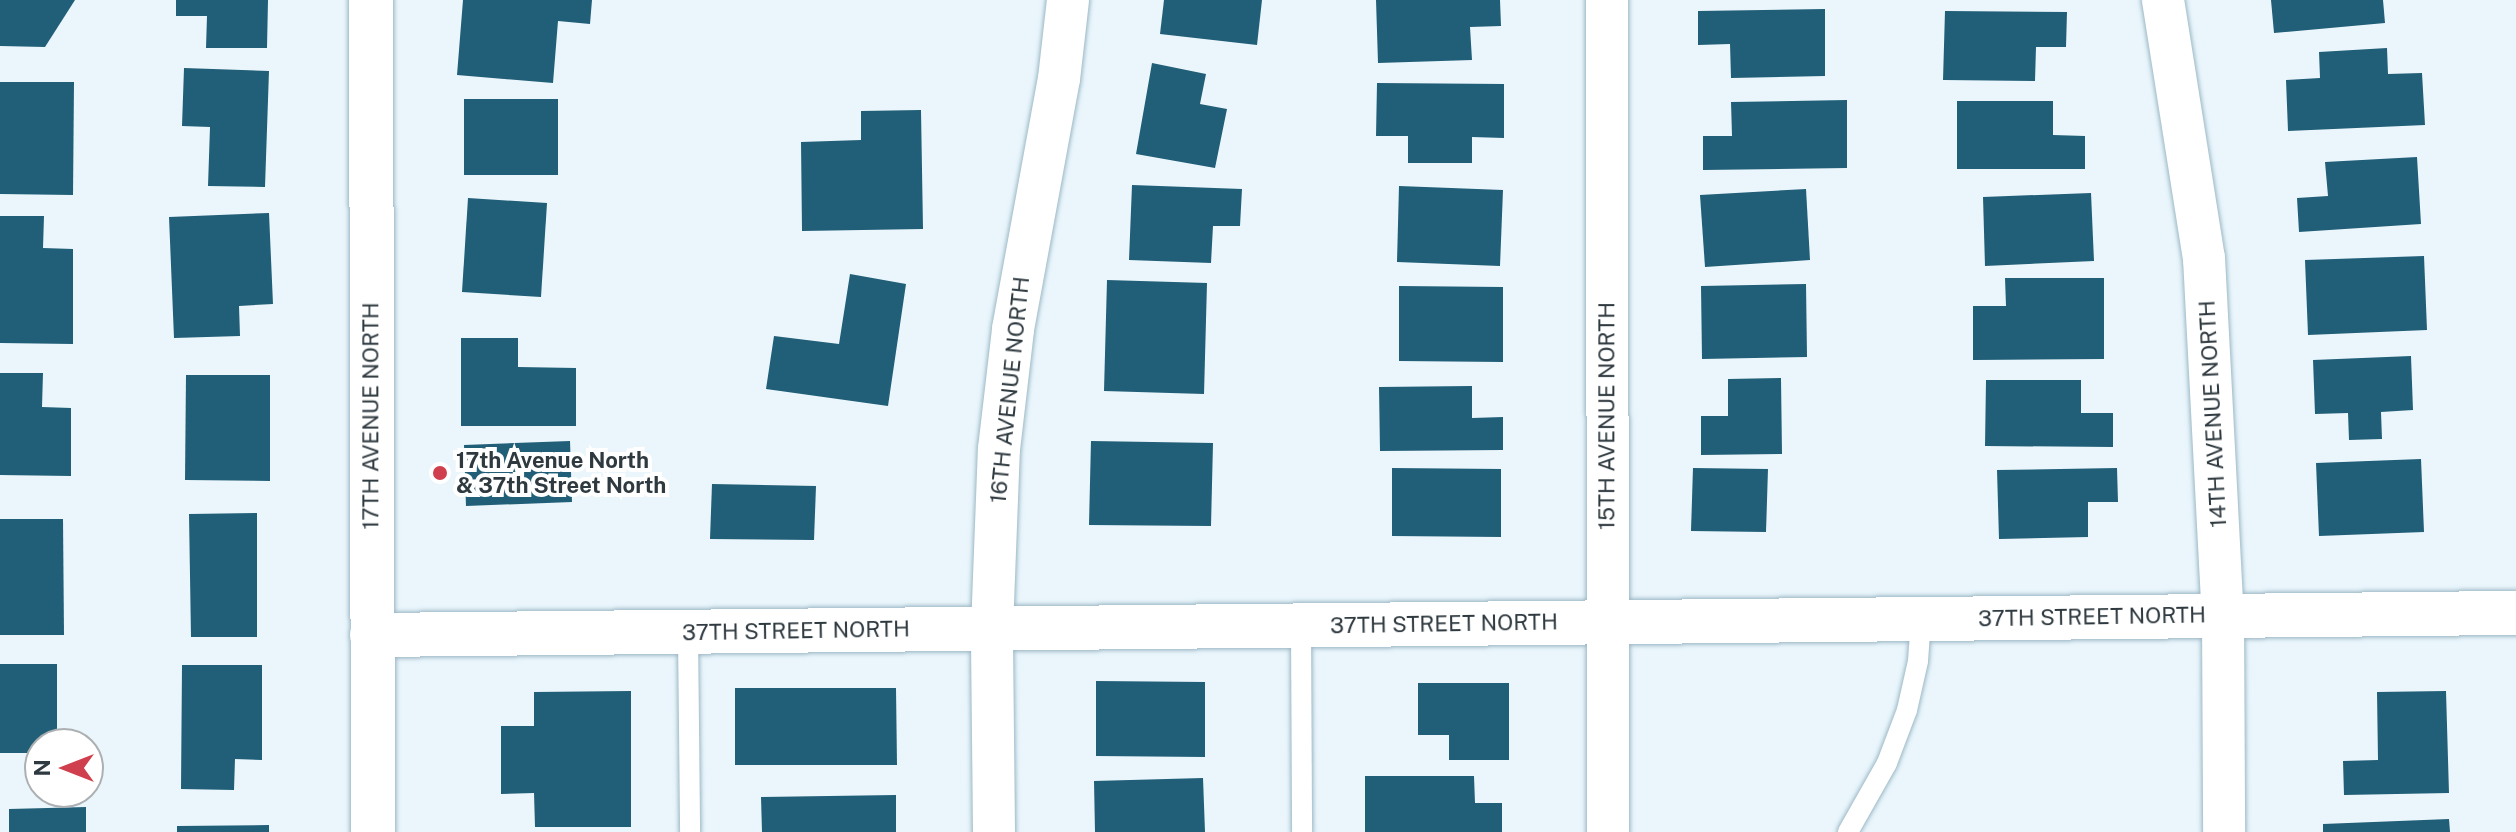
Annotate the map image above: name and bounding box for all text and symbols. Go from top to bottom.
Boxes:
street label: 16TH AVENUE NORTH [985,275,1035,505]
street label: 14TH AVENUE NORTH [2194,300,2232,528]
street label: 17TH AVENUE NORTH [358,302,384,530]
street label: 15TH AVENUE NORTH [1594,302,1620,530]
place label: 17th Avenue North & 37th Street North [456,447,666,498]
marker: 17th Avenue North & 37th Street North [431,464,449,482]
street label: 37TH STREET NORTH [1978,602,2206,632]
street label: 37TH STREET NORTH [1330,609,1558,639]
street label: 37TH STREET NORTH [682,616,910,646]
north arrow [24,728,104,808]
text: N [29,759,55,777]

